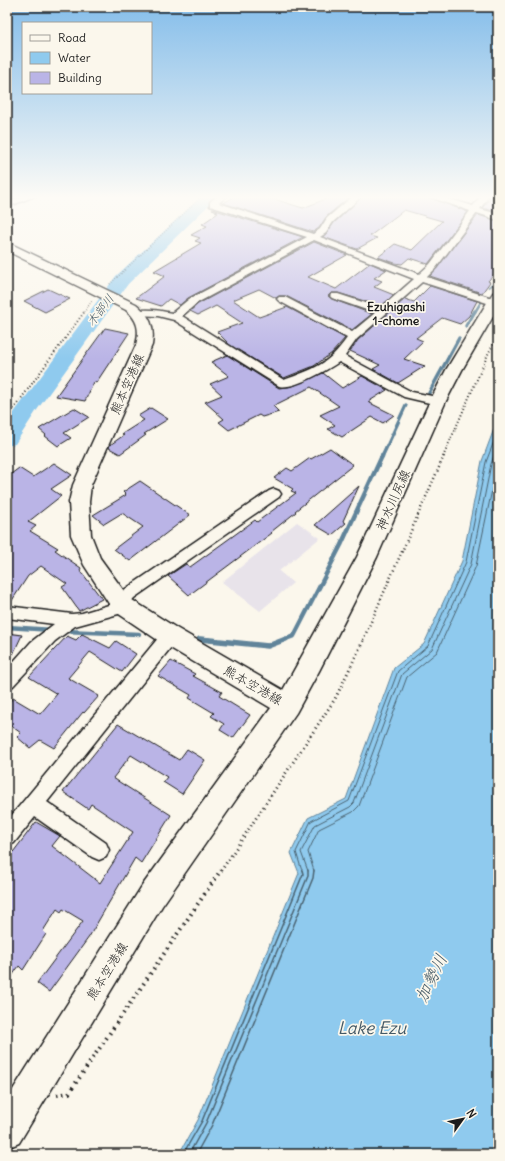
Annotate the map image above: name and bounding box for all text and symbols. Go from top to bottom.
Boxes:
legend [22,22,152,94]
text: Road [58,30,86,45]
text: Water [58,50,91,65]
text: Building [58,70,102,85]
water label: 木部川 [83,291,117,329]
district label: Ezuhigashi 1-chome [367,299,425,328]
street label: 熊本空港線 [106,350,148,417]
street label: 神水川尻線 [372,466,414,533]
street label: 熊本空港線 [221,661,286,709]
street label: 熊本空港線 [83,938,132,1003]
water label: 加勢川 [410,950,452,1006]
water label: Lake Ezu [338,1017,407,1039]
north arrow [443,1099,483,1139]
text: N [463,1107,479,1121]

